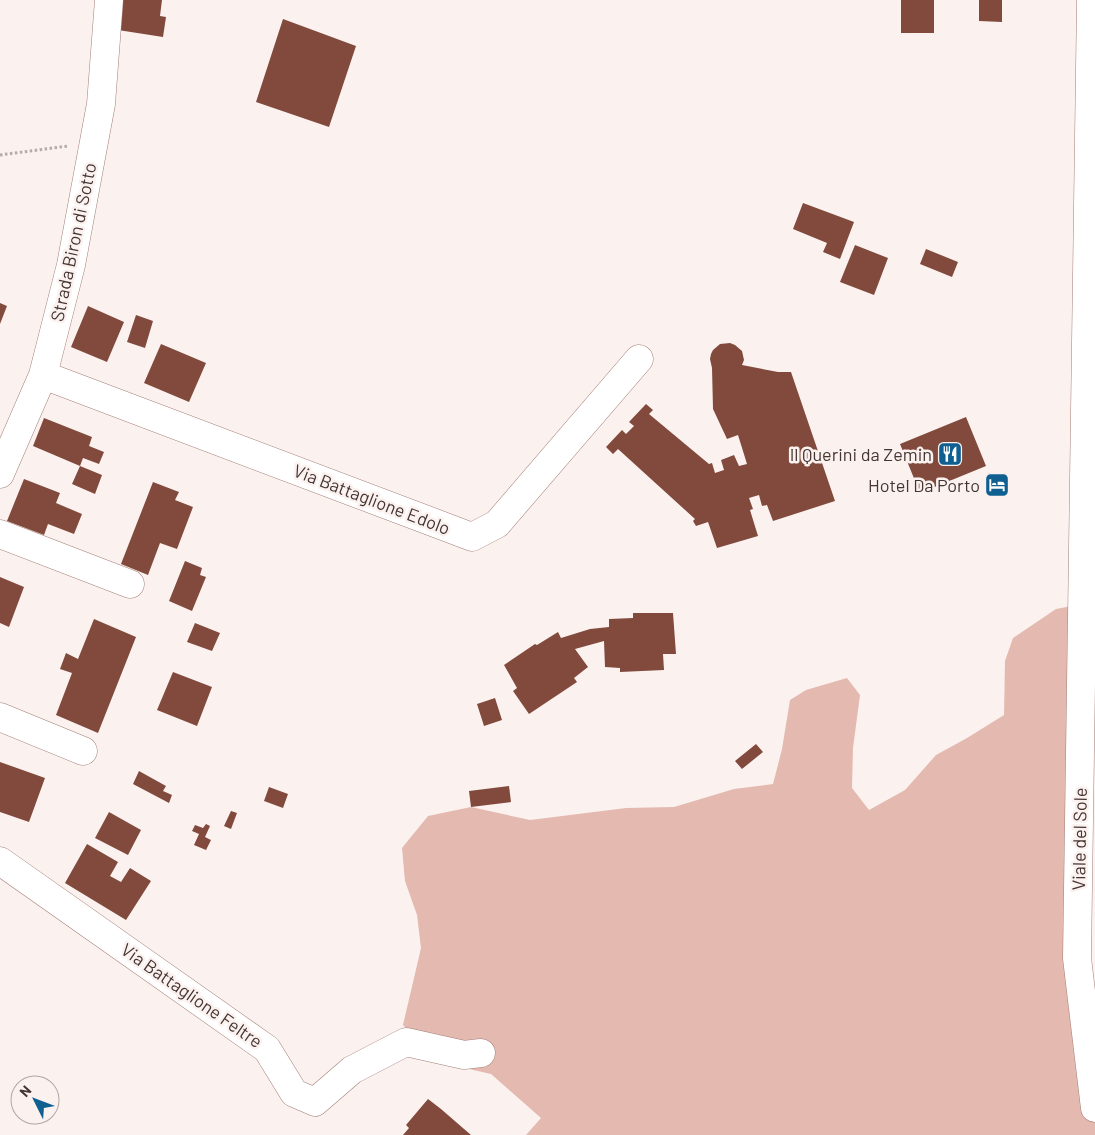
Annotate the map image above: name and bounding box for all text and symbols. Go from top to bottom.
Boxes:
street label: Strada Biron di Sotto [45,161,101,323]
restaurant icon: Il Querini da Zemin [937,441,963,467]
place label: Il Querini da Zemin [790,443,932,465]
street label: Via Battaglione Edolo [291,459,453,539]
hotel icon: Hotel Da Porto [984,472,1010,498]
place label: Hotel Da Porto [868,474,980,496]
street label: Viale del Sole [1067,787,1091,891]
street label: Via Battaglione Feltre [117,938,267,1052]
north arrow [10,1075,60,1125]
text: N [16,1082,34,1100]

